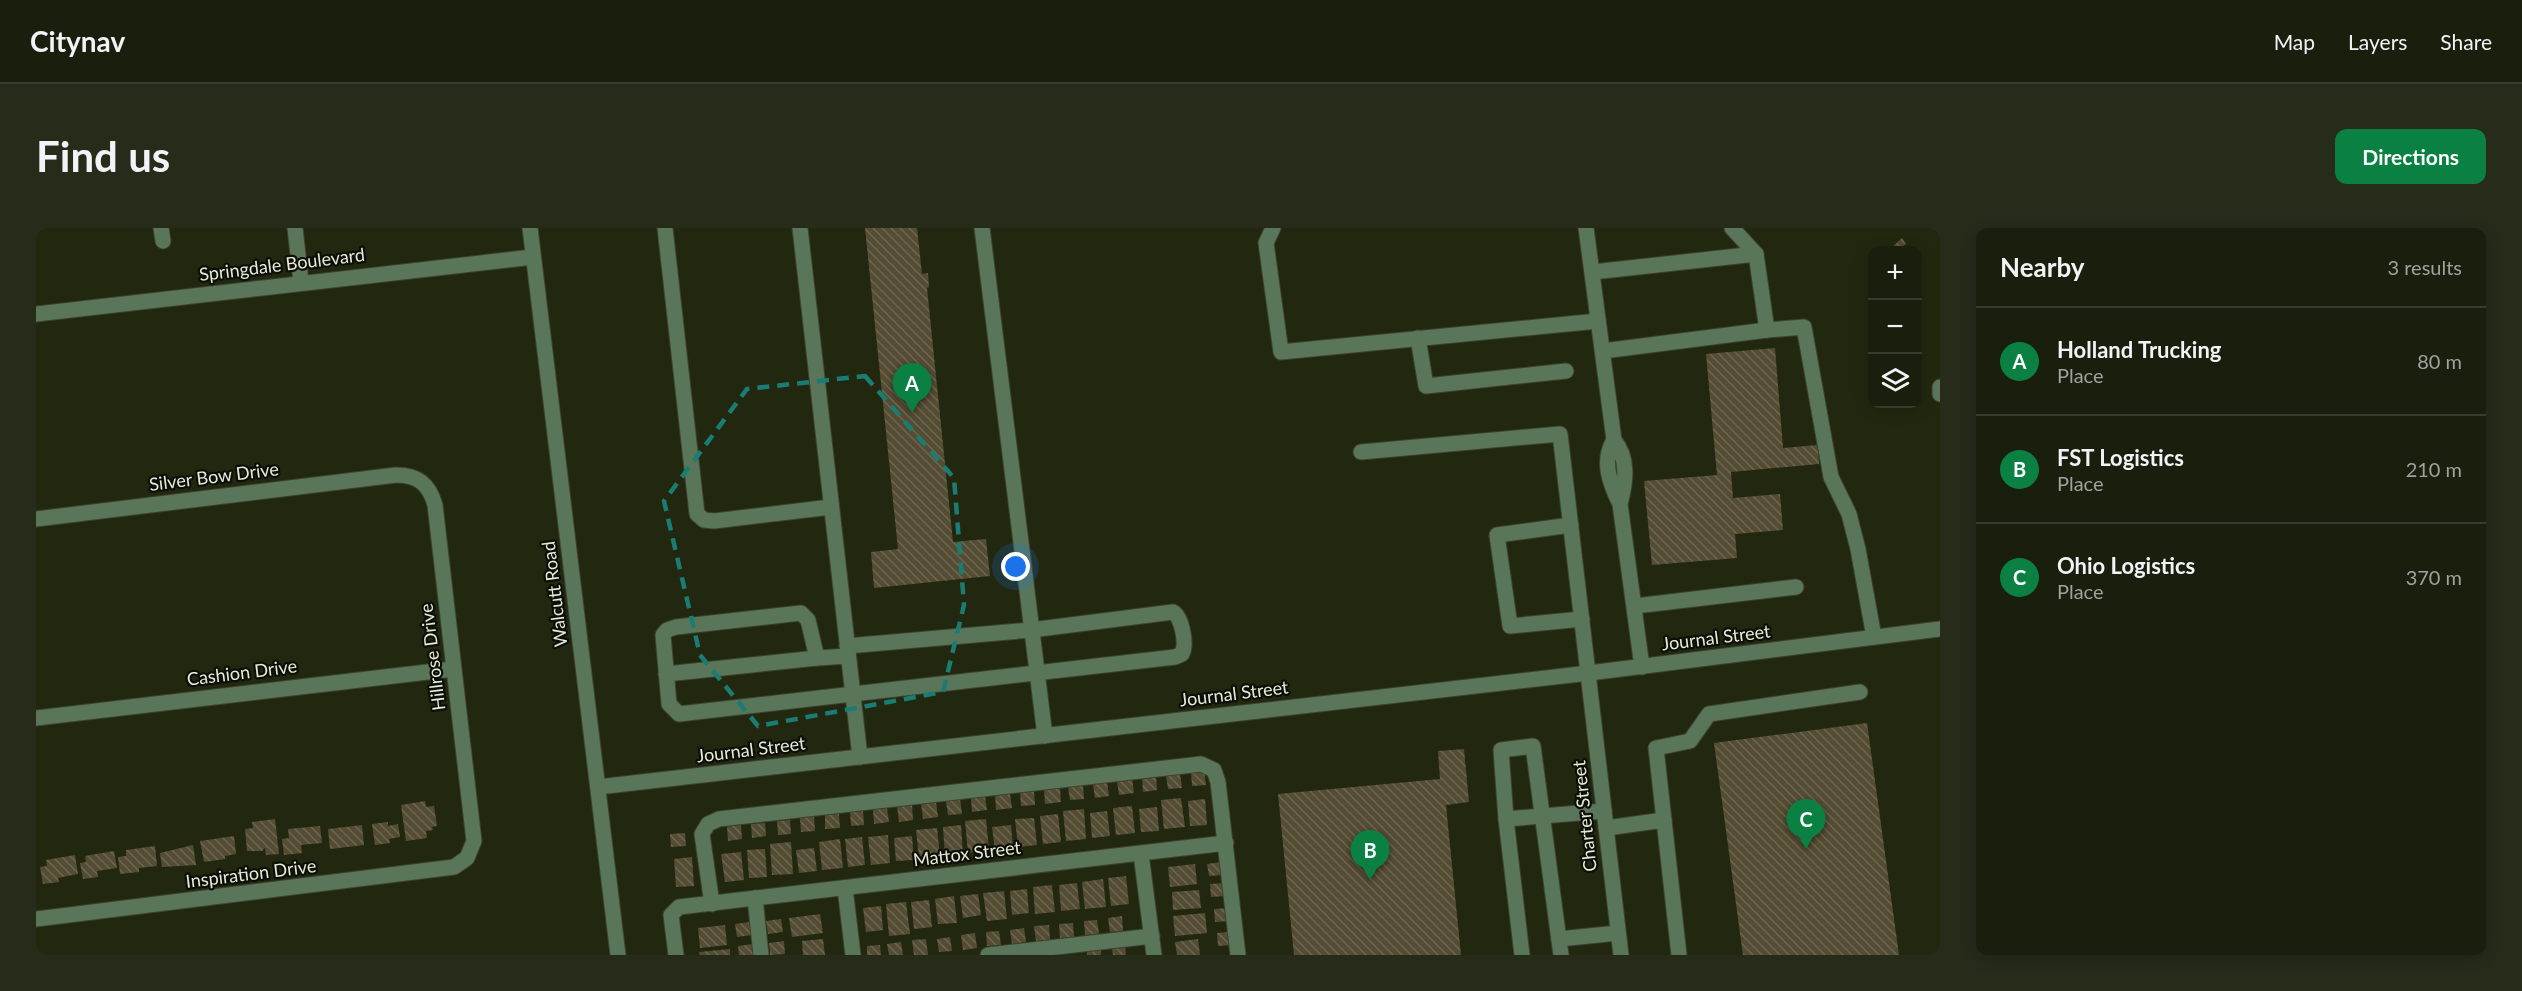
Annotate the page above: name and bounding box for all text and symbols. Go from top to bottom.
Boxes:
text: Citynav [30,24,125,58]
text: Map [2274,29,2315,54]
text: Layers [2348,29,2407,54]
text: Share [2440,29,2492,54]
button: Directions [2335,129,2486,184]
text: Find us [36,131,170,181]
street label: Springdale Boulevard [198,243,366,285]
map controls [1868,246,1922,408]
button: + [1868,246,1922,300]
text: Nearby [2000,251,2085,283]
text: 3 results [2387,255,2462,279]
button: − [1868,300,1922,354]
text: Holland Trucking [2057,336,2221,363]
text: A [2013,349,2026,373]
text: 80 m [2417,349,2462,373]
button: layers [1868,354,1922,408]
text: Place [2057,363,2104,387]
pin: A [892,364,932,413]
text: FST Logistics [2057,444,2184,471]
street label: Silver Bow Drive [148,457,280,495]
text: B [2013,457,2026,481]
text: 210 m [2406,457,2462,481]
text: Place [2057,471,2104,495]
street label: Walcutt Road [537,540,571,648]
your location [1001,552,1030,581]
text: Ohio Logistics [2057,552,2195,579]
text: C [2013,565,2026,589]
text: 370 m [2406,565,2462,589]
text: Place [2057,579,2104,603]
street label: Hillrose Drive [415,602,449,712]
street label: Journal Street [1660,619,1772,655]
street label: Cashion Drive [185,654,298,690]
street label: Journal Street [1178,675,1290,711]
street label: Journal Street [695,731,807,767]
street label: Charter Street [1567,759,1601,873]
pin: C [1786,800,1826,849]
pin: B [1350,830,1390,880]
street label: Mattox Street [912,835,1022,871]
street label: Inspiration Drive [184,854,317,892]

